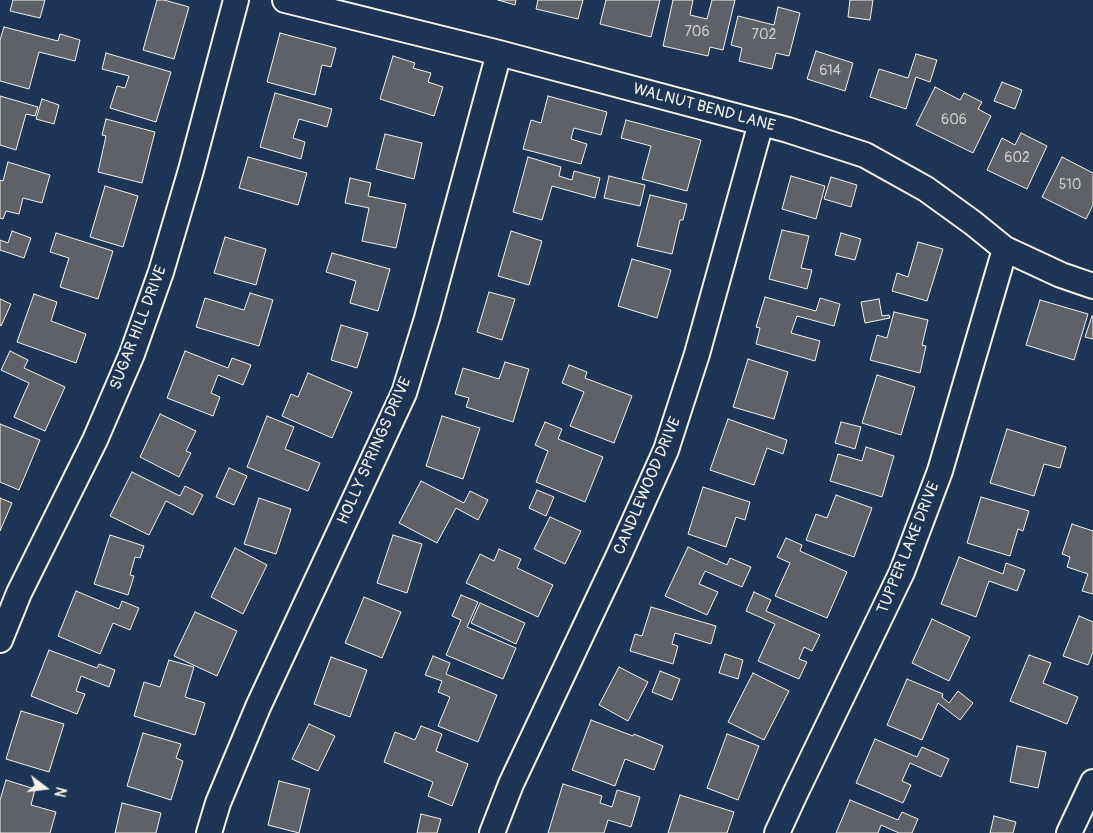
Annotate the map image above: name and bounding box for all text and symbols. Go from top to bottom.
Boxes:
house number: 706 [684,24,710,40]
house number: 702 [752,27,776,43]
house number: 614 [819,63,841,79]
street label: WALNUT BEND LANE [631,80,777,136]
house number: 606 [941,112,967,128]
house number: 602 [1004,150,1030,166]
house number: 510 [1059,177,1081,193]
street label: SUGAR HILL DRIVE [106,263,172,393]
street label: HOLLY SPRINGS DRIVE [334,374,416,528]
street label: CANDLEWOOD DRIVE [610,414,686,558]
street label: TUPPER LAKE DRIVE [874,479,944,617]
north arrow [20,763,70,813]
text: N [51,785,69,799]

